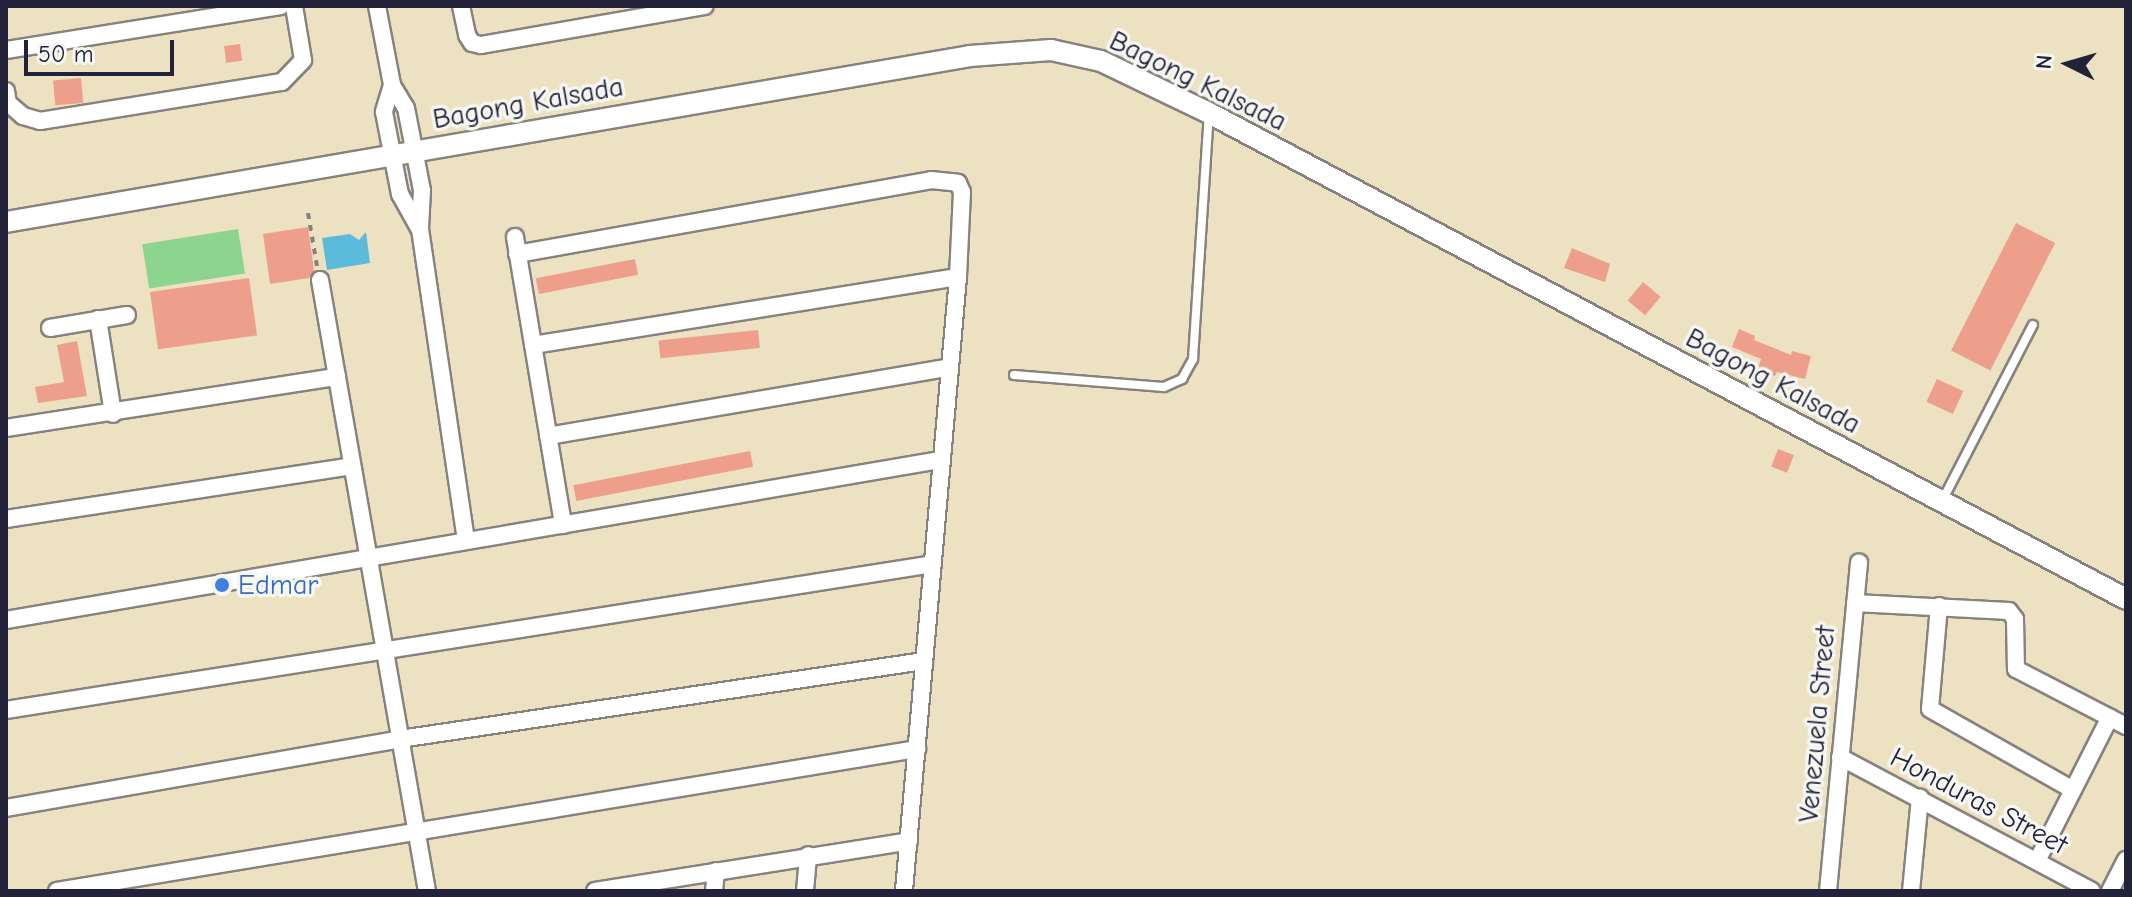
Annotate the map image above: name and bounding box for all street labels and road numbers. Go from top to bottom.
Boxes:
street label: Bagong Kalsada [1104,24,1292,138]
street label: Bagong Kalsada [430,70,626,136]
street label: Bagong Kalsada [1680,321,1866,441]
street label: Venezuela Street [1792,624,1842,824]
street label: Honduras Street [1885,740,2073,862]

